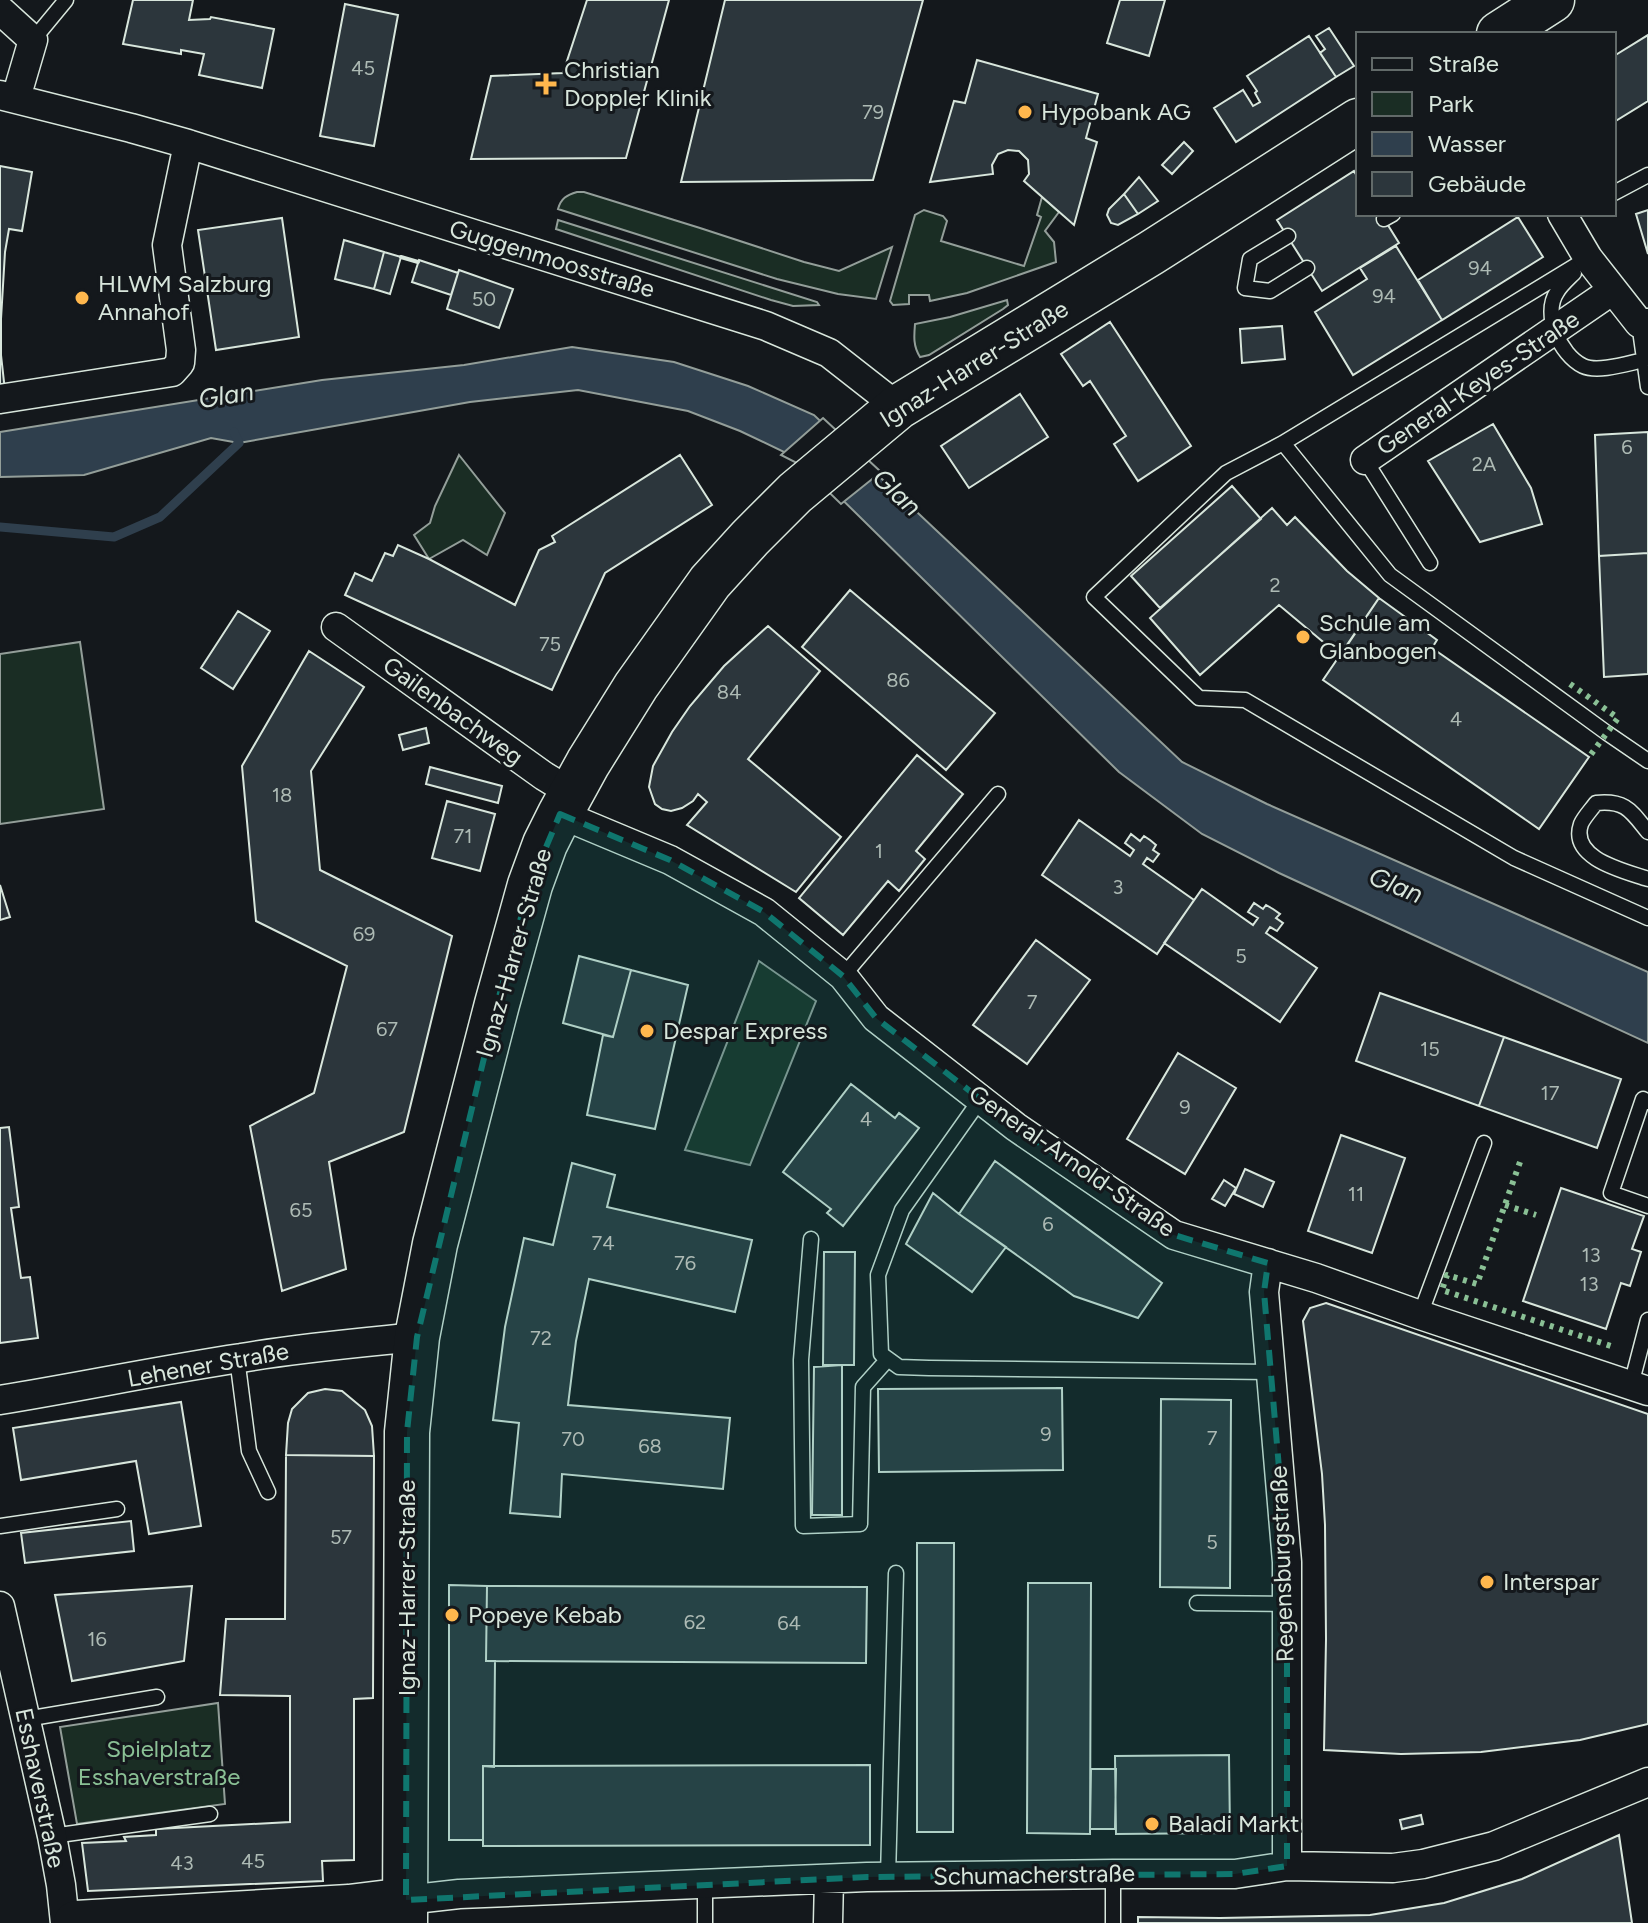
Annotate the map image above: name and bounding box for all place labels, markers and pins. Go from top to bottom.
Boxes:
place label: Christian Doppler Klinik [564,55,712,112]
marker: Christian Doppler Klinik [535,73,557,95]
place label: Hypobank AG [1041,97,1191,126]
marker: Hypobank AG [1016,103,1034,121]
place label: HLWM Salzburg Annahof [98,269,271,326]
marker: HLWM Salzburg Annahof [73,289,91,307]
place label: Schule am Glanbogen [1319,608,1437,665]
marker: Schule am Glanbogen [1294,628,1312,646]
place label: Despar Express [663,1016,828,1045]
marker: Despar Express [638,1022,656,1040]
place label: Interspar [1503,1567,1599,1596]
marker: Interspar [1478,1573,1496,1591]
place label: Popeye Kebab [468,1600,622,1629]
marker: Popeye Kebab [443,1606,461,1624]
place label: Baladi Markt [1168,1809,1299,1838]
marker: Baladi Markt [1143,1815,1161,1833]

